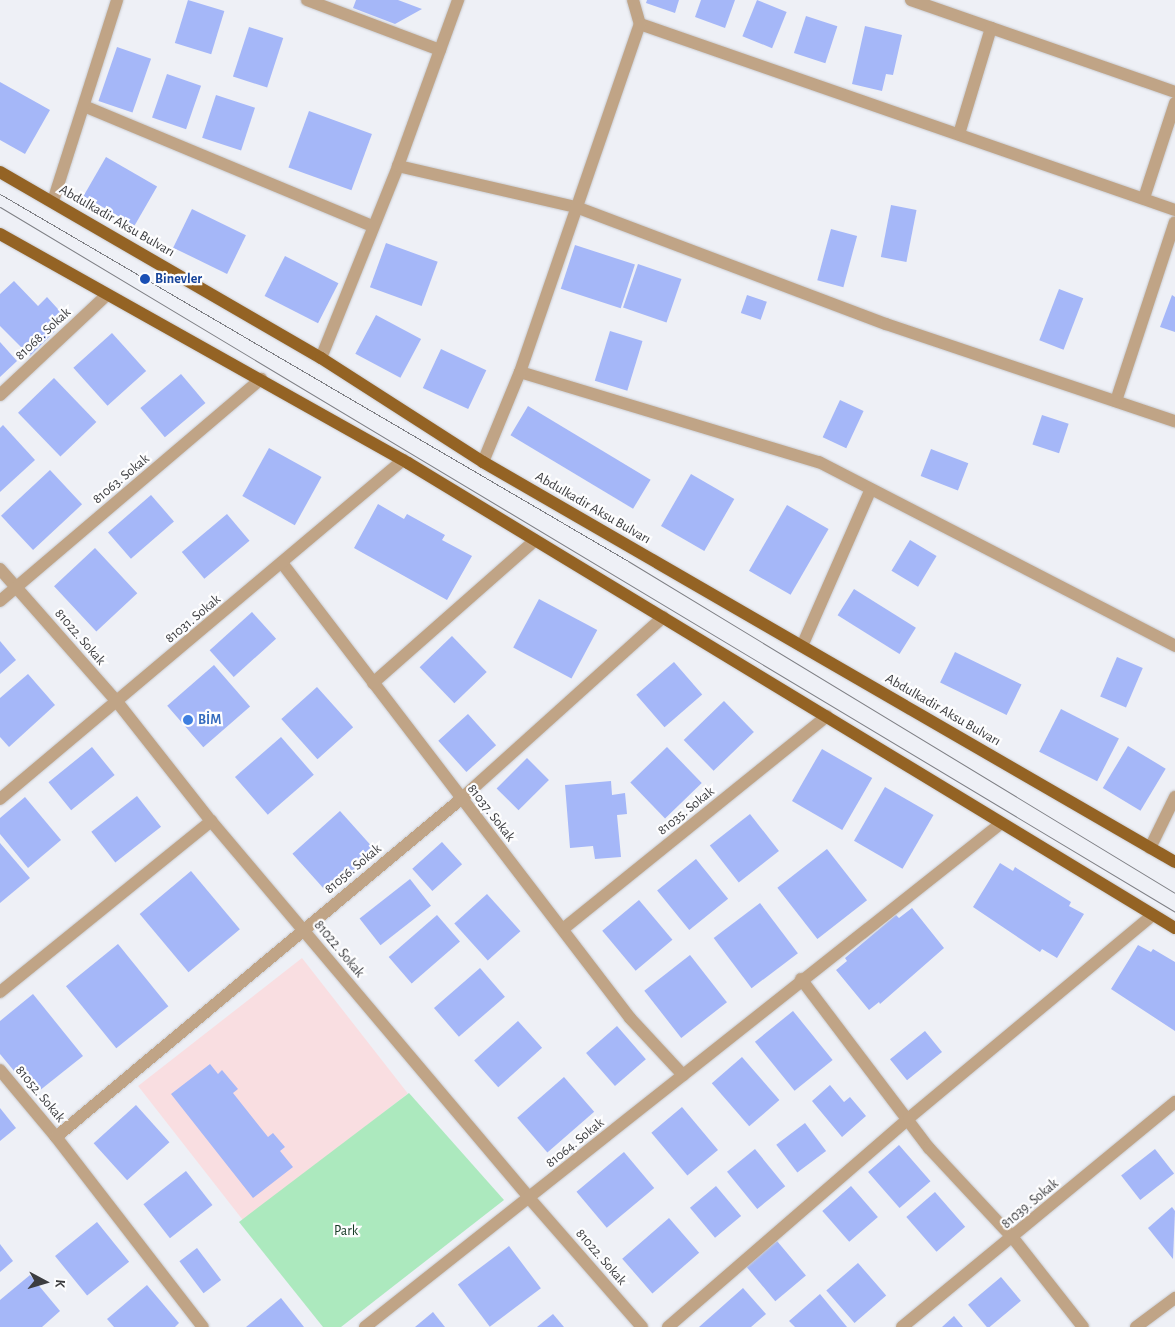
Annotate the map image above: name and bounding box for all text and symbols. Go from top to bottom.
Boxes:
street label: Abdulkadir Aksu Bulvarı [56,181,178,261]
place label: Binevler [155,271,202,287]
marker: Binevler [139,273,151,285]
street label: 81068. Sokak [12,304,74,364]
street label: 81063. Sokak [89,450,153,508]
street label: Abdulkadir Aksu Bulvarı [532,468,654,548]
street label: 81031. Sokak [162,591,224,647]
street label: 81022. Sokak [51,605,109,669]
street label: Abdulkadir Aksu Bulvarı [882,670,1004,750]
place label: BİM [198,712,221,728]
marker: BİM [182,714,194,726]
street label: 81037. Sokak [463,781,519,845]
street label: 81035. Sokak [654,783,718,839]
street label: 81056. Sokak [321,840,385,898]
street label: 81022. Sokak [310,917,368,981]
street label: 81052. Sokak [11,1062,69,1126]
street label: 81064. Sokak [543,1114,607,1172]
street label: 81039. Sokak [998,1175,1062,1233]
park label: Park [334,1223,358,1239]
street label: 81022. Sokak [572,1225,630,1289]
north arrow [20,1257,70,1307]
text: K [53,1279,67,1288]

